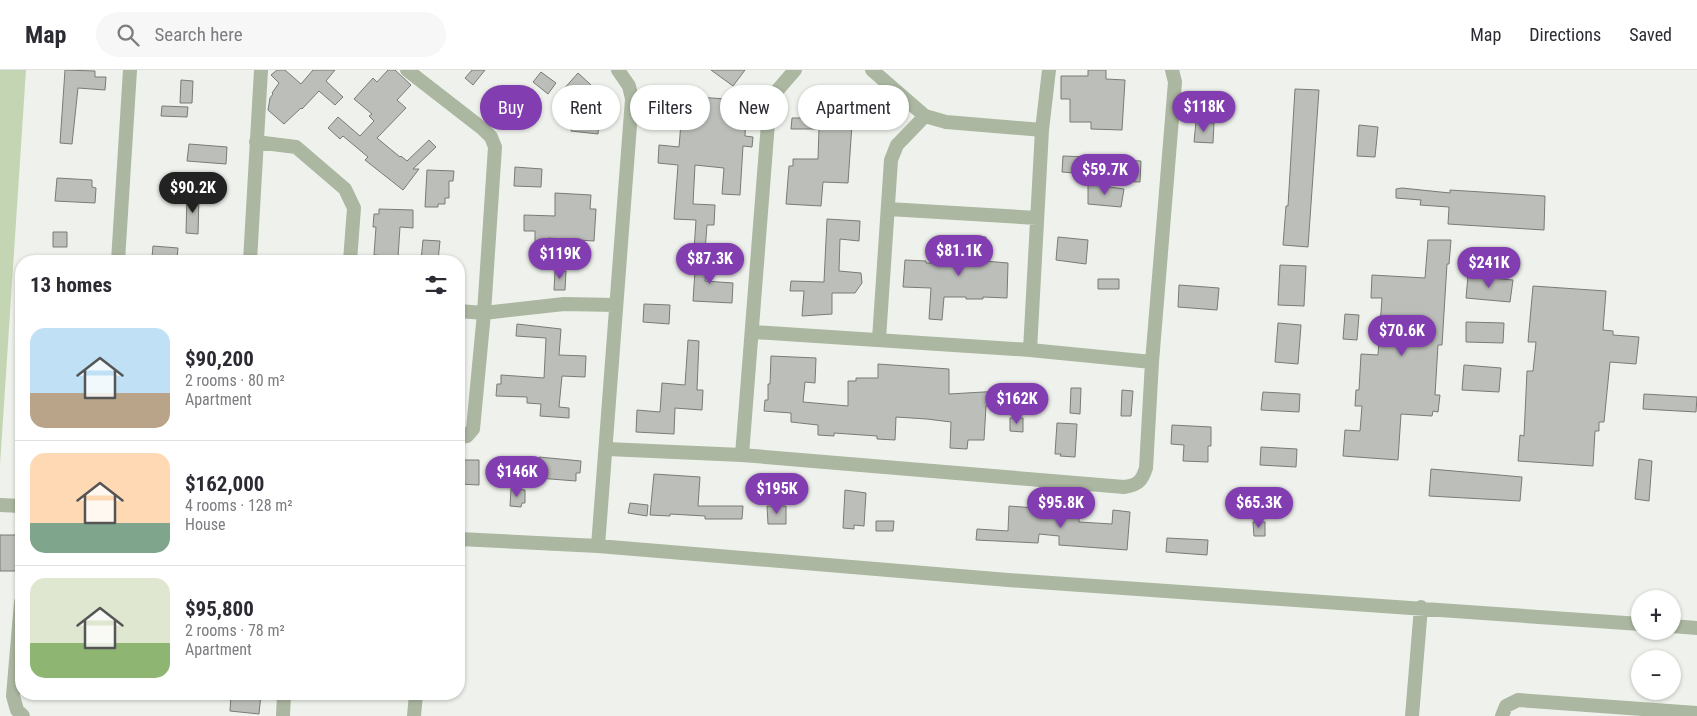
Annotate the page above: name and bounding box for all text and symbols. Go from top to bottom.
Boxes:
search box [96,12,446,57]
text: Map [25,21,66,49]
icon: search [114,21,142,49]
text: Search here [154,23,243,46]
text: Map [1470,24,1501,45]
text: Directions [1529,24,1601,45]
text: Saved [1629,24,1672,45]
chip: Buy [480,85,542,130]
chip: Rent [552,85,620,130]
chip: Filters [630,85,710,130]
chip: New [720,85,788,130]
chip: Apartment [798,85,909,130]
pin: $118K [1169,90,1239,133]
text: $118K [1183,97,1225,116]
pin: $59.7K [1064,154,1146,196]
text: $59.7K [1082,160,1128,179]
pin: $90.2K [152,172,234,214]
text: $90.2K [170,178,216,197]
pin: $81.1K [918,234,1000,277]
pin: $119K [525,238,595,280]
text: $81.1K [936,241,982,260]
pin: $87.3K [669,242,751,285]
text: $119K [539,244,581,263]
pin: $241K [1454,246,1524,289]
text: $87.3K [687,249,733,268]
text: $241K [1468,253,1510,272]
icon: filters [422,271,450,299]
text: 13 homes [30,273,112,297]
pin: $70.6K [1361,314,1443,357]
text: $70.6K [1379,321,1425,340]
text: $90,200 [185,347,254,371]
icon: home [70,348,130,408]
text: 2 rooms · 80 m² [185,371,285,390]
pin: $162K [982,382,1052,425]
text: $162K [996,389,1038,408]
text: Apartment [185,390,252,409]
pin: $146K [482,456,552,498]
text: $146K [496,462,538,481]
text: $162,000 [185,472,264,496]
pin: $195K [742,472,812,515]
icon: home [70,473,130,533]
text: $195K [756,479,798,498]
pin: $95.8K [1020,486,1102,529]
pin: $65.3K [1218,486,1300,529]
text: $95.8K [1038,493,1084,512]
text: $65.3K [1236,493,1282,512]
text: 4 rooms · 128 m² [185,496,293,515]
text: House [185,515,225,534]
map controls [1631,590,1681,700]
button: + [1631,590,1681,640]
text: $95,800 [185,597,254,621]
icon: home [70,598,130,658]
text: 2 rooms · 78 m² [185,621,285,640]
text: Apartment [185,640,252,659]
button: − [1631,650,1681,700]

